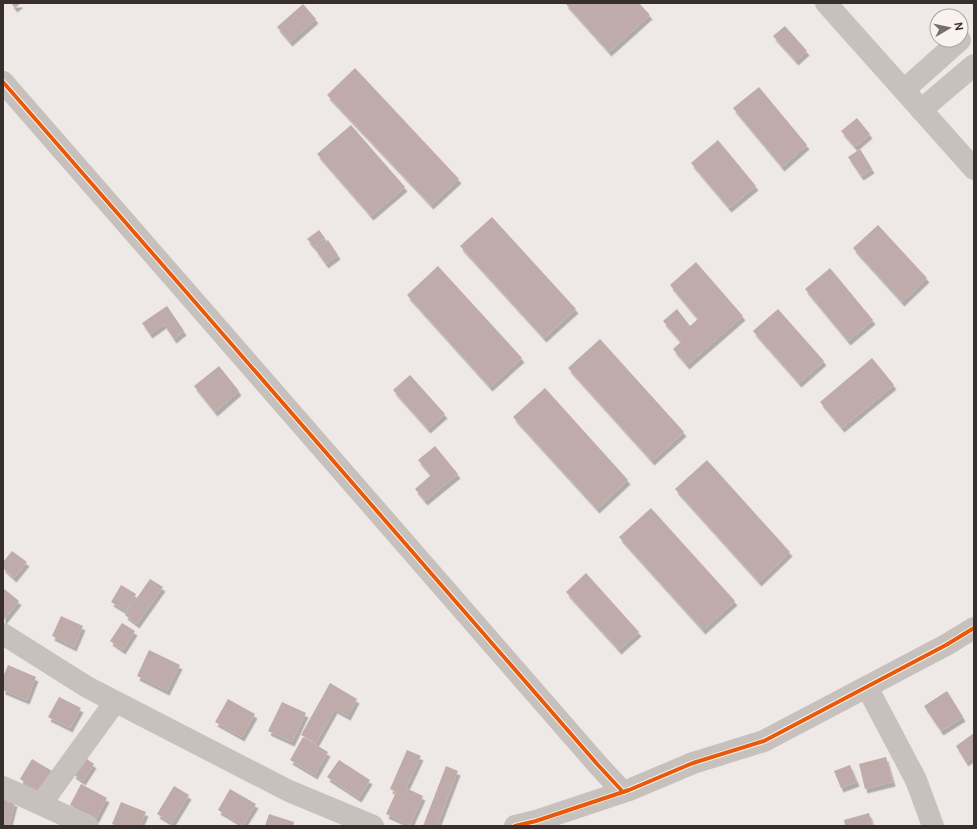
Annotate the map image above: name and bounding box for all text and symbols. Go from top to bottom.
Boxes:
north arrow [929,8,969,48]
text: N [952,21,965,32]

